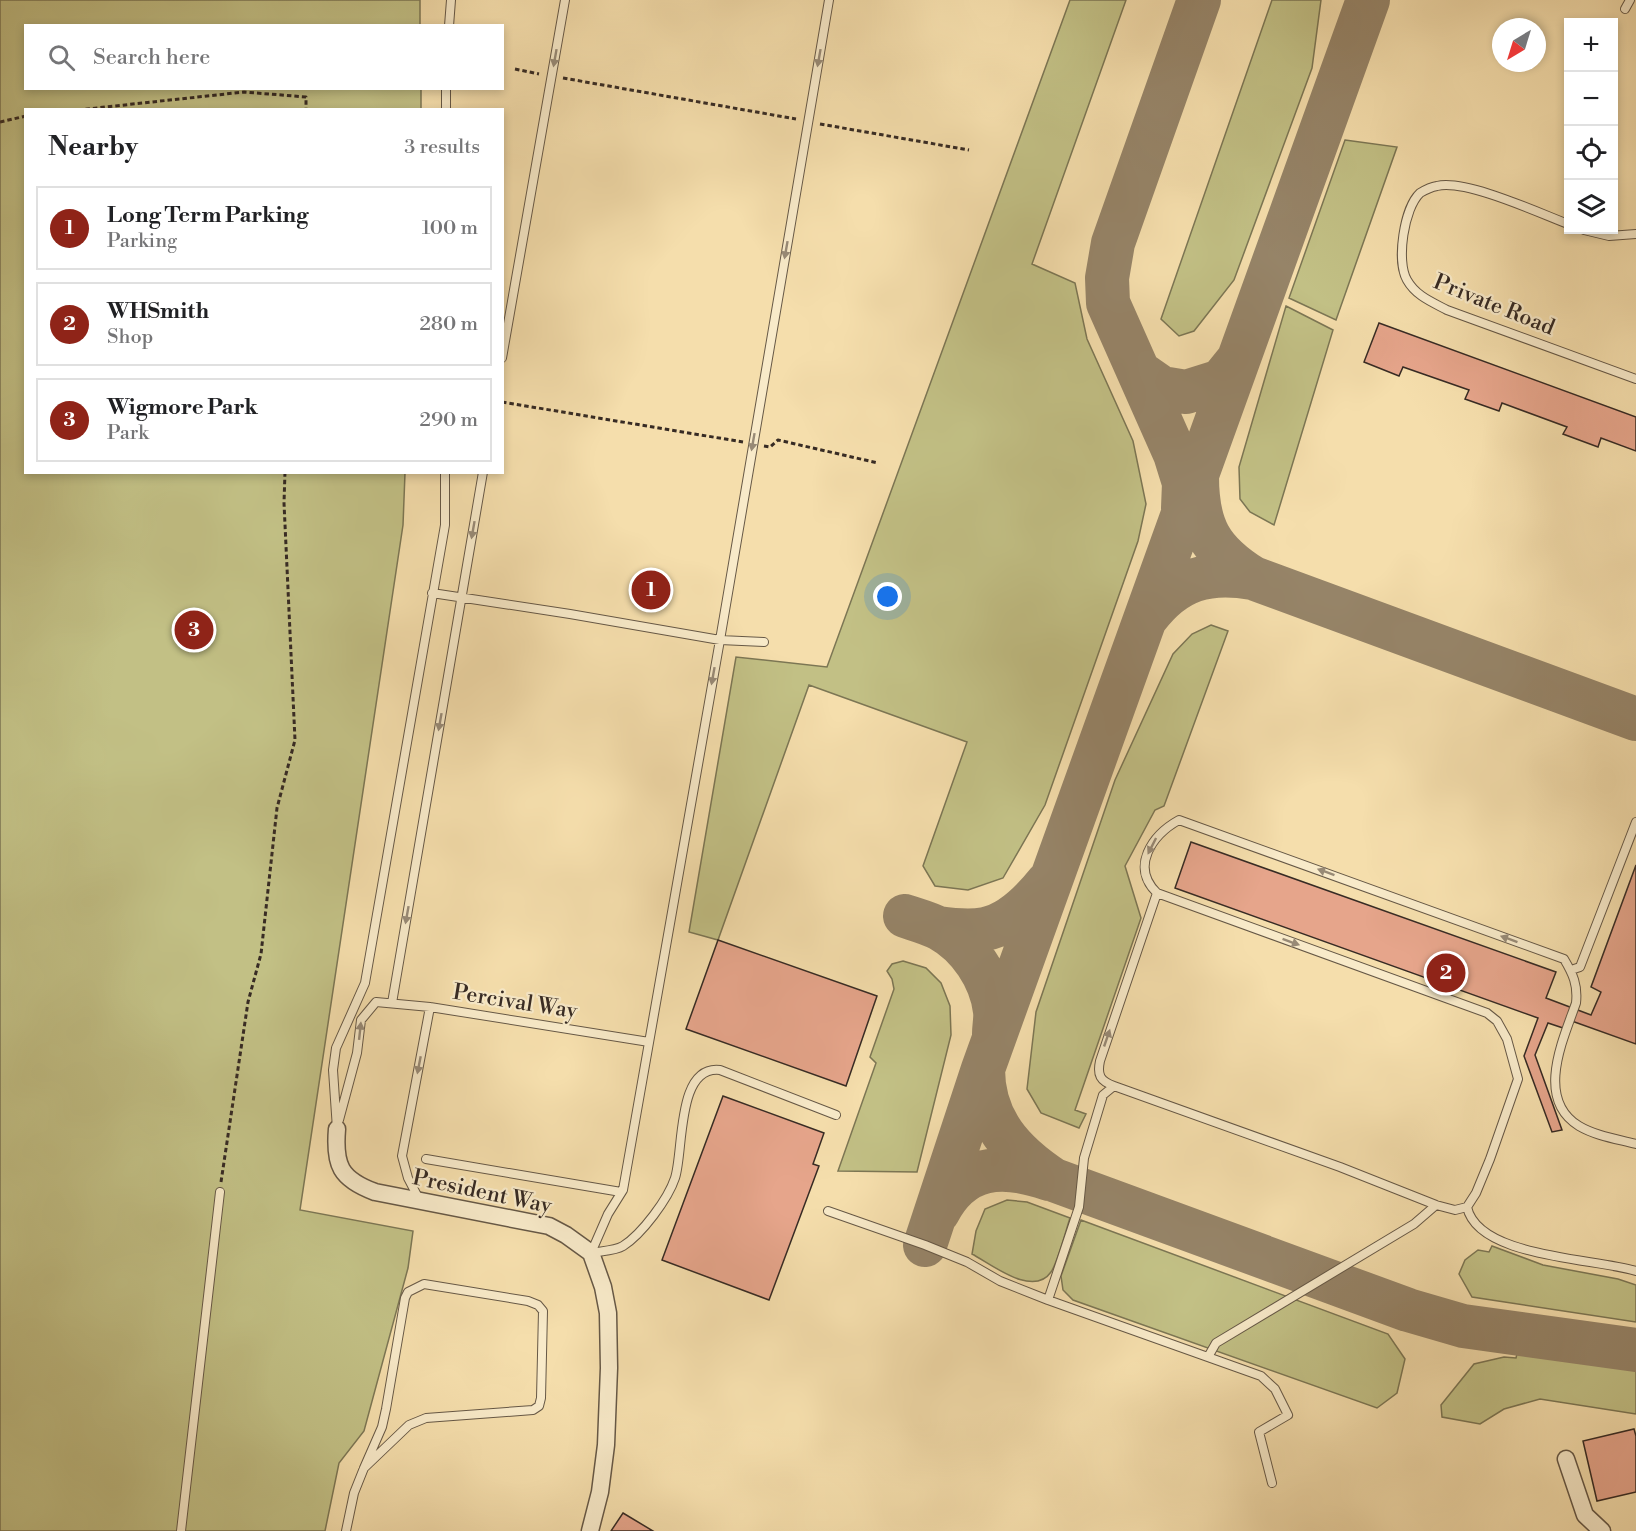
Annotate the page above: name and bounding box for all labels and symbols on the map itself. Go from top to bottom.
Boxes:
north arrow [1492,18,1546,72]
one-way arrow [550,48,559,67]
one-way arrow [815,48,824,67]
one-way arrow [782,241,791,260]
street label: Private Road [1429,268,1559,342]
one-way arrow [748,433,757,452]
one-way arrow [468,521,477,540]
pin: 1 [632,568,670,612]
your location [873,582,902,611]
pin: 3 [174,608,214,652]
one-way arrow [709,666,718,685]
one-way arrow [435,713,444,732]
one-way arrow [1147,838,1156,855]
one-way arrow [1317,867,1335,877]
one-way arrow [403,905,412,924]
one-way arrow [1500,933,1518,943]
one-way arrow [1282,938,1300,948]
pin: 2 [1426,950,1466,996]
street label: Percival Way [451,979,579,1025]
one-way arrow [355,1022,365,1041]
one-way arrow [1103,1029,1113,1047]
one-way arrow [414,1056,423,1075]
street label: President Way [410,1164,554,1220]

